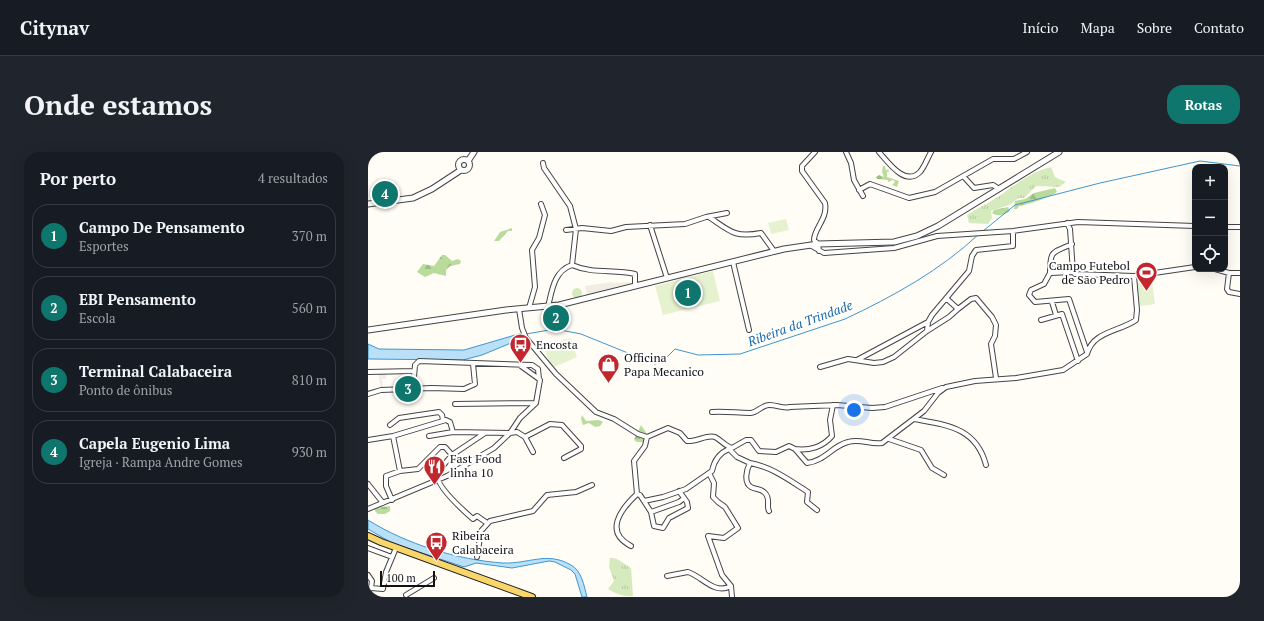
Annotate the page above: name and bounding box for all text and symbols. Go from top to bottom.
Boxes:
text: Citynav [20,15,89,40]
text: Início [1023,18,1059,37]
text: Mapa [1081,18,1115,37]
text: Sobre [1137,18,1172,37]
text: Contato [1194,18,1244,37]
button: Rotas [1167,85,1240,124]
text: Onde estamos [24,86,212,123]
map controls [1192,164,1228,272]
button: + [1192,164,1228,200]
text: Por perto [40,167,116,190]
text: 4 resultados [258,169,328,187]
pin: 4 [372,179,398,209]
button: − [1192,200,1228,236]
text: Campo De Pensamento [79,217,245,237]
text: 1 [50,227,58,245]
text: 370 m [292,227,327,245]
button: locate [1192,236,1228,272]
text: Esportes [79,237,129,255]
place label: Campo Futebol de São Pedro [1049,258,1130,287]
sports icon: Campo Futebol de São Pedro [1133,260,1159,293]
pin: 1 [675,278,701,308]
text: EBI Pensamento [79,289,196,309]
water label: Ribeira da Trindade [744,296,855,351]
text: 2 [50,299,58,317]
text: 560 m [292,299,327,317]
pin: 2 [543,303,569,333]
text: Escola [79,309,116,327]
bus stop icon: Encosta [508,332,534,365]
place label: Encosta [536,337,578,352]
place label: Officina Papa Mecanico [624,350,704,379]
shop icon: Officina Papa Mecanico [596,352,622,385]
text: Terminal Calabaceira [79,361,232,381]
text: 3 [50,371,58,389]
text: 810 m [292,371,327,389]
pin: 3 [395,374,421,404]
text: Ponto de ônibus [79,381,172,399]
your location [844,400,864,420]
text: Capela Eugenio Lima [79,433,230,453]
text: 4 [50,443,58,461]
text: 930 m [292,443,327,461]
place label: Fast Food linha 10 [450,451,502,480]
text: Igreja · Rampa Andre Gomes [79,453,243,471]
restaurant icon: Fast Food linha 10 [422,453,448,486]
place label: Ribeira Calabaceira [452,528,514,557]
bus stop icon: Ribeira Calabaceira [424,530,450,563]
scale bar [380,569,435,588]
text: 100 m [386,571,416,585]

